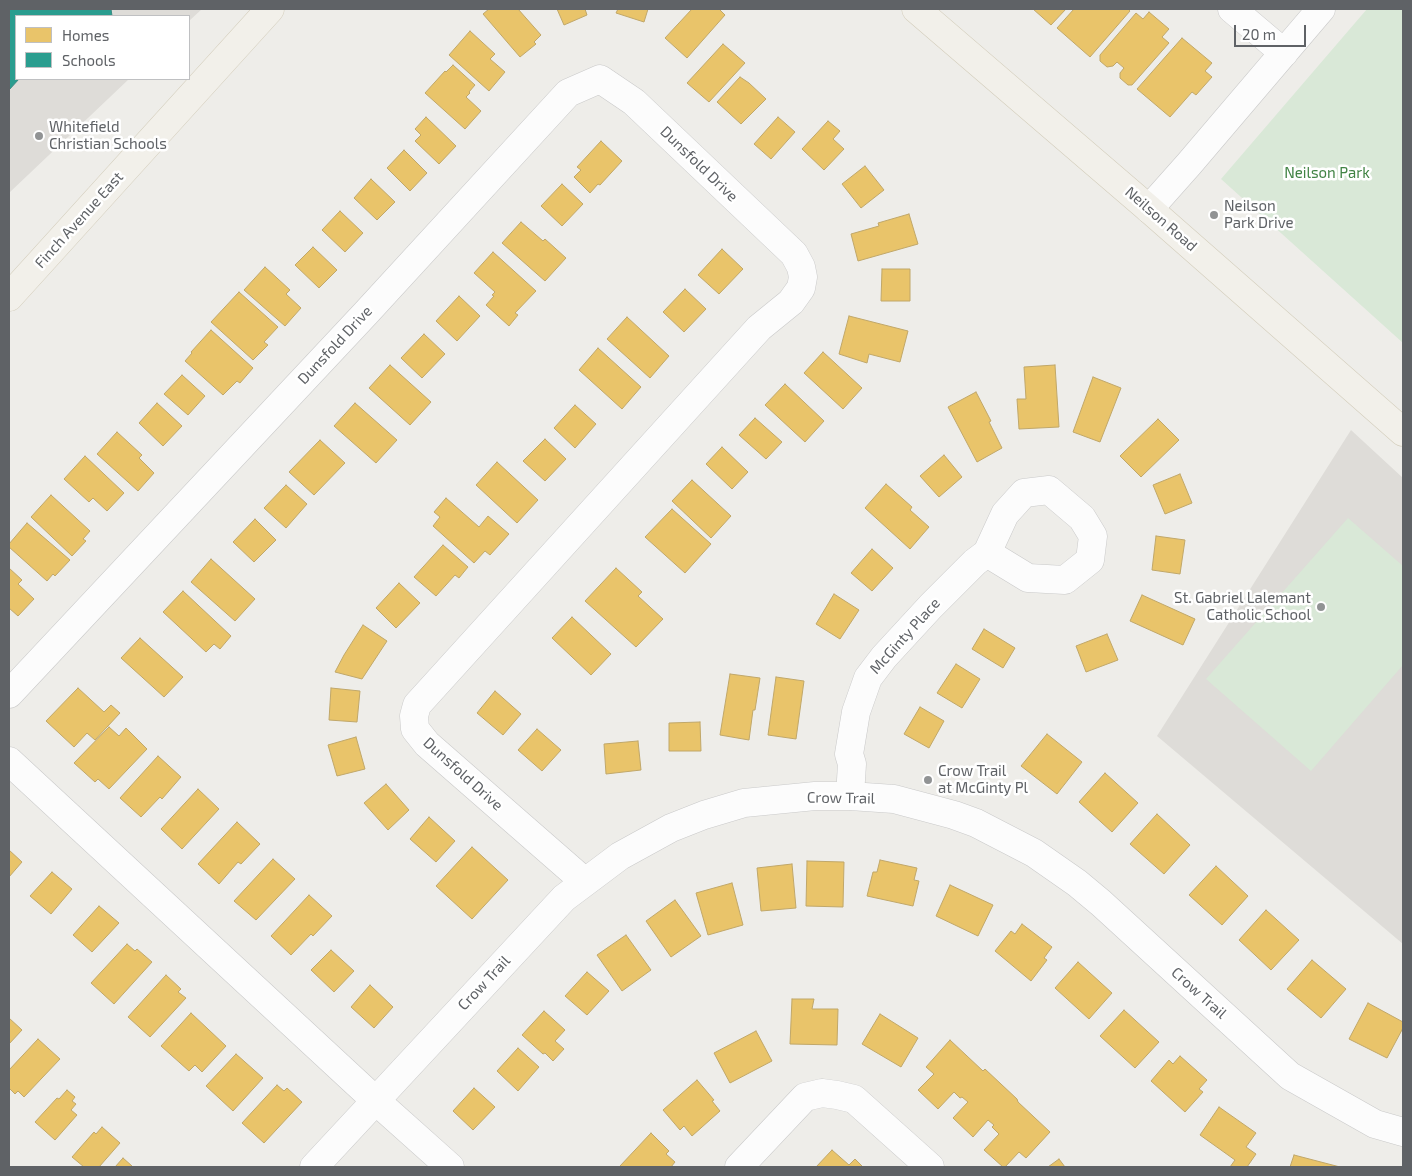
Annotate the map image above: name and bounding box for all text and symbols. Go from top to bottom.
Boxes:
legend [15,15,190,80]
scale bar [1237,15,1310,47]
text: 20 m [1242,25,1276,43]
text: Homes [62,26,109,44]
text: Schools [62,51,116,69]
place label: Whitefield Christian Schools [49,118,167,153]
street label: Dunsfold Drive [656,122,742,206]
marker: Whitefield Christian Schools [33,130,45,142]
park label: Neilson Park [1284,164,1370,182]
street label: Finch Avenue East [31,168,127,272]
street label: Neilson Road [1121,183,1201,255]
place label: Neilson Park Drive [1224,197,1294,232]
marker: Neilson Park Drive [1208,209,1220,221]
street label: Dunsfold Drive [294,302,376,388]
place label: St. Gabriel Lalemant Catholic School [1174,589,1311,624]
street label: McGinty Place [866,594,944,678]
marker: St. Gabriel Lalemant Catholic School [1315,601,1327,613]
street label: Dunsfold Drive [419,734,507,814]
place label: Crow Trail at McGinty Pl [938,762,1028,797]
marker: Crow Trail at McGinty Pl [922,774,934,786]
street label: Crow Trail [807,788,875,808]
street label: Crow Trail [454,952,514,1014]
street label: Crow Trail [1168,963,1230,1023]

